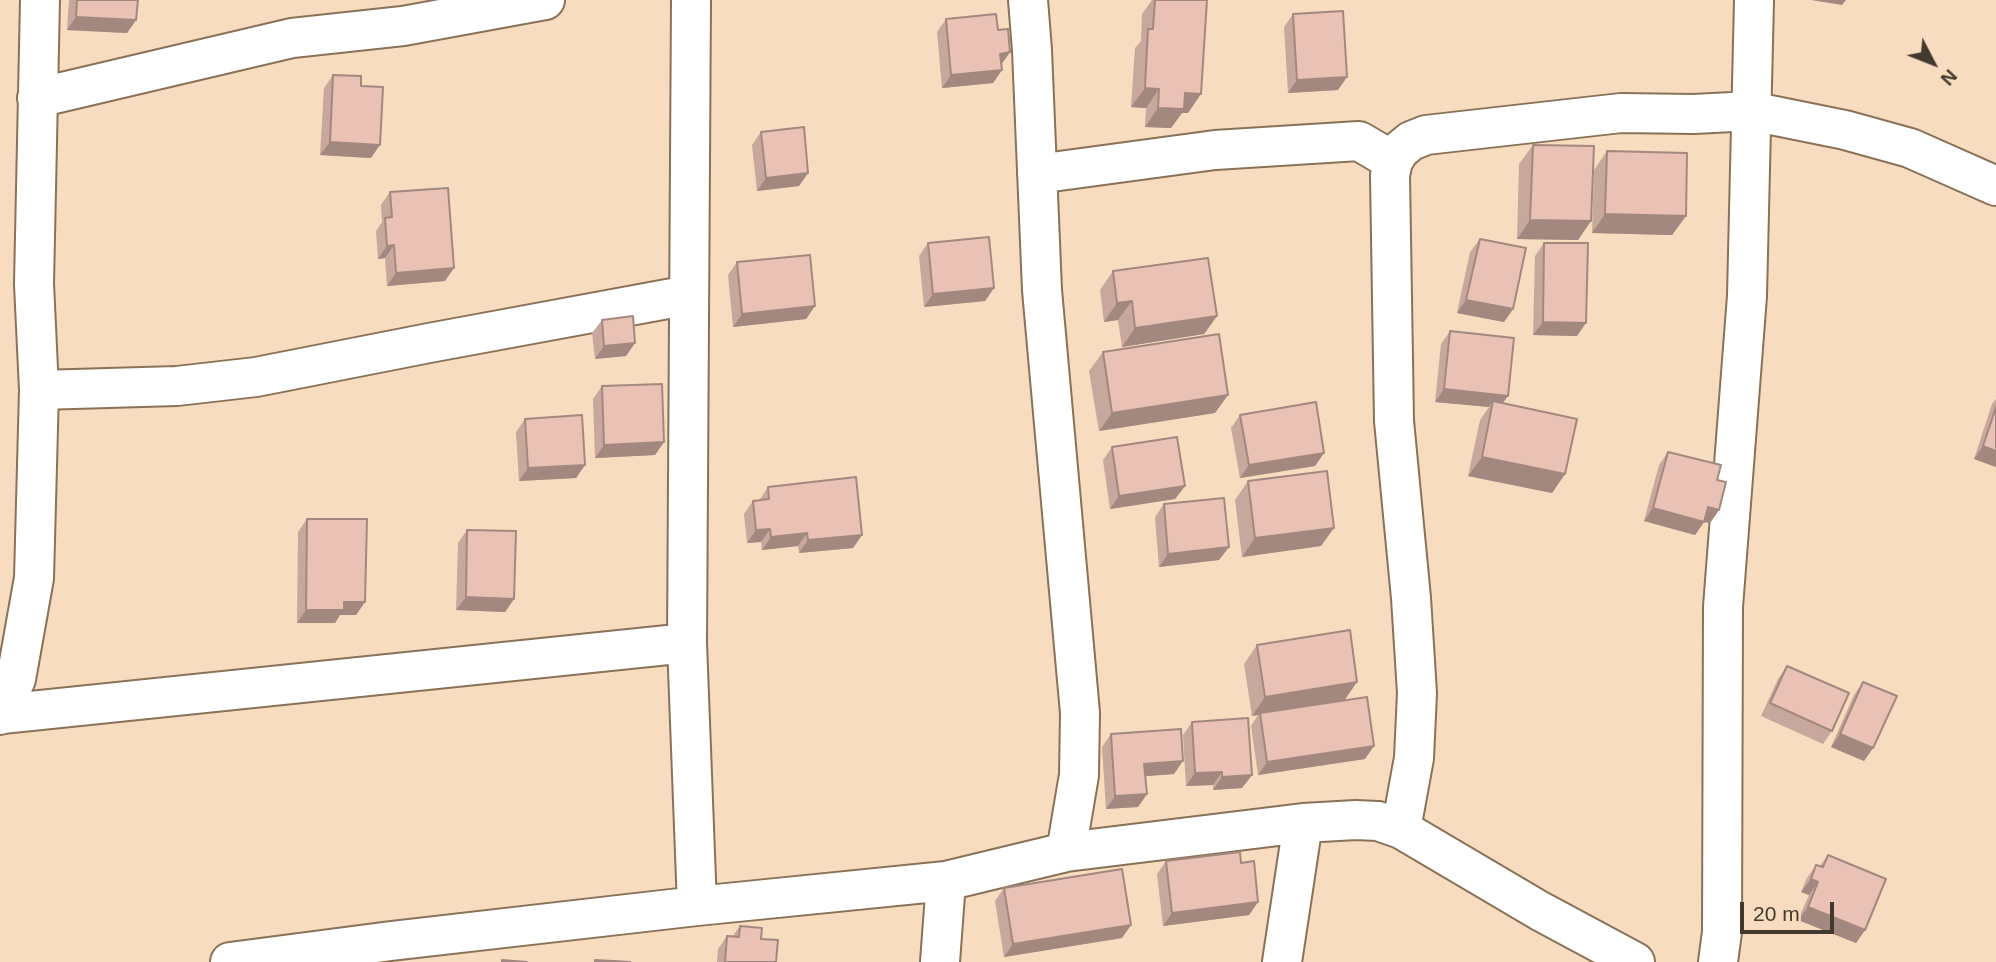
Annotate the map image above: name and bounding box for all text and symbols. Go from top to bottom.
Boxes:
north arrow [1898,28,1968,98]
text: N [1937,65,1961,90]
scale bar [1744,888,1839,932]
text: 20 m [1753,902,1800,925]

